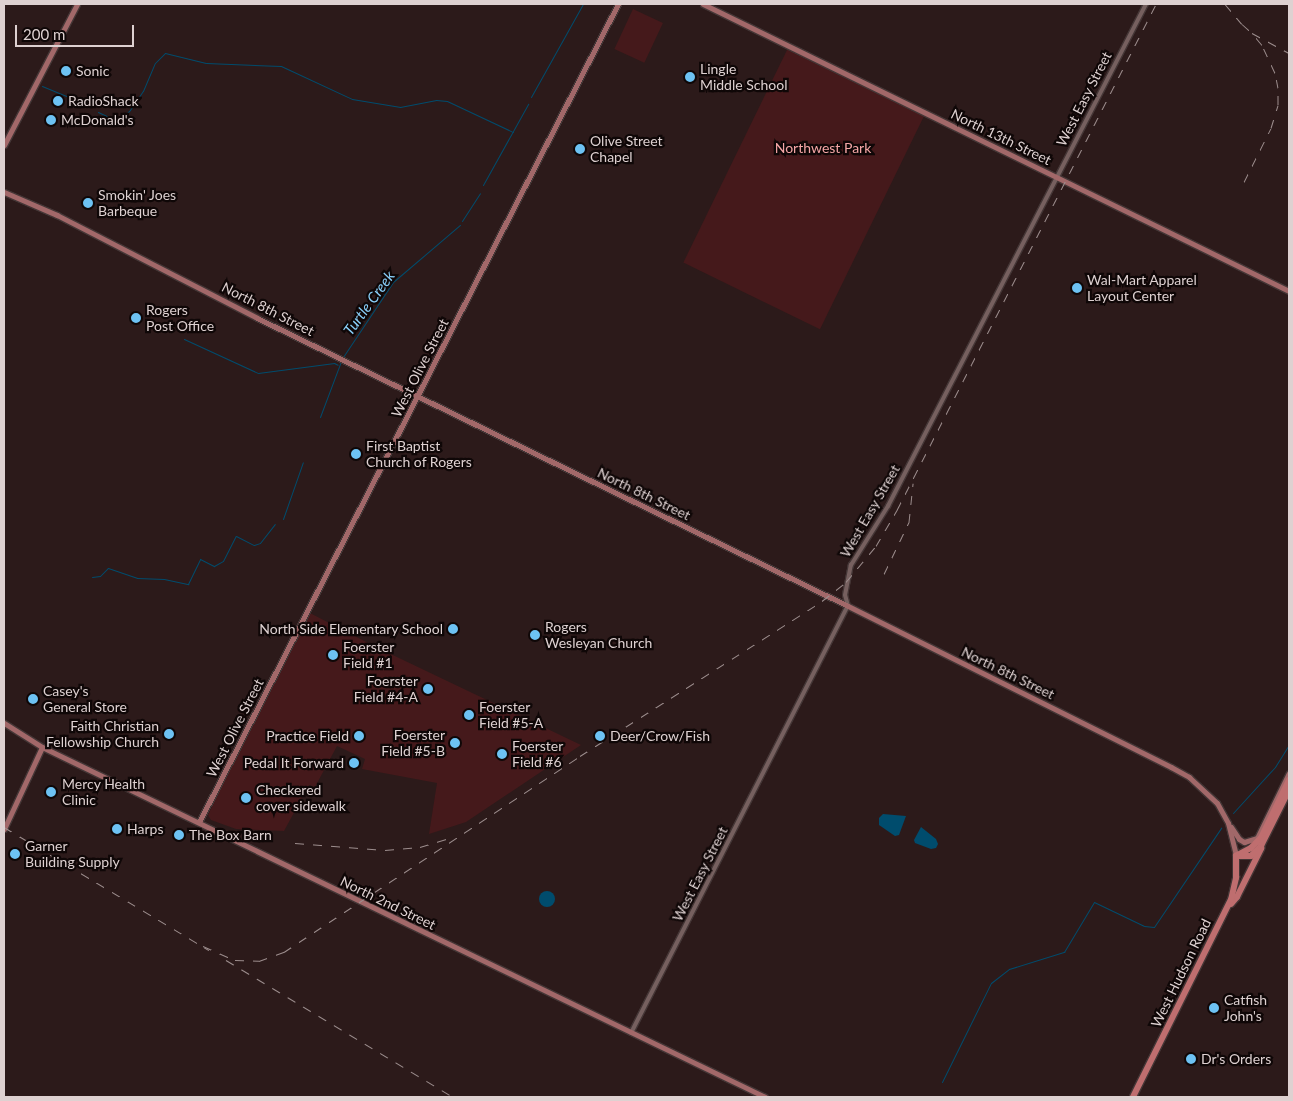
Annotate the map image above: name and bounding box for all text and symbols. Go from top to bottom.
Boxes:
scale bar [18,15,136,47]
text: 200 m [23,25,65,43]
street label: West Easy Street [1053,49,1115,149]
place label: Lingle Middle School [700,61,787,94]
place label: Sonic [76,63,109,79]
marker: Sonic [60,65,72,77]
marker: Lingle Middle School [684,71,696,83]
place label: RadioShack [68,93,139,109]
marker: RadioShack [52,95,64,107]
street label: North 13th Street [948,105,1054,169]
place label: McDonald's [61,112,134,128]
marker: McDonald's [45,114,57,126]
place label: Olive Street Chapel [590,133,663,166]
park label: Northwest Park [775,140,871,156]
marker: Olive Street Chapel [574,143,586,155]
place label: Smokin' Joes Barbeque [98,187,177,220]
marker: Smokin' Joes Barbeque [82,197,94,209]
water label: Turtle Creek [340,267,398,339]
place label: Wal-Mart Apparel Layout Center [1087,272,1197,304]
street label: North 8th Street [219,279,317,339]
marker: Wal-Mart Apparel Layout Center [1071,282,1083,294]
place label: Rogers Post Office [146,302,214,334]
marker: Rogers Post Office [130,312,142,324]
street label: West Olive Street [388,316,452,420]
place label: First Baptist Church of Rogers [366,438,472,471]
marker: First Baptist Church of Rogers [350,448,362,460]
street label: West Easy Street [837,462,903,560]
street label: North 8th Street [595,464,693,524]
place label: Rogers Wesleyan Church [545,619,652,652]
place label: North Side Elementary School [259,621,443,637]
marker: North Side Elementary School [447,623,459,635]
marker: Rogers Wesleyan Church [529,629,541,641]
place label: Foerster Field #1 [343,639,394,672]
street label: North 8th Street [959,643,1057,703]
marker: Foerster Field #1 [327,649,339,661]
place label: Foerster Field #4-A [354,673,418,706]
street label: West Olive Street [203,676,267,780]
place label: Casey's General Store [43,683,127,716]
marker: Foerster Field #4-A [422,683,434,695]
marker: Casey's General Store [27,693,39,705]
place label: Foerster Field #5-A [479,699,543,732]
marker: Foerster Field #5-A [463,709,475,721]
place label: Faith Christian Fellowship Church [46,718,159,750]
place label: Foerster Field #5-B [381,727,445,760]
marker: Faith Christian Fellowship Church [163,728,175,740]
place label: Practice Field [266,728,349,744]
place label: Deer/Crow/Fish [610,728,710,744]
marker: Practice Field [353,730,365,742]
marker: Deer/Crow/Fish [594,730,606,742]
marker: Foerster Field #5-B [449,737,461,749]
place label: Foerster Field #6 [512,738,563,770]
marker: Foerster Field #6 [496,748,508,760]
place label: Pedal It Forward [244,755,344,771]
marker: Pedal It Forward [348,757,360,769]
place label: Mercy Health Clinic [62,776,145,809]
place label: Checkered cover sidewalk [256,782,346,814]
marker: Mercy Health Clinic [44,785,58,799]
marker: Checkered cover sidewalk [240,792,252,804]
place label: Harps [127,821,163,837]
marker: Harps [111,823,123,835]
street label: West Easy Street [669,824,731,924]
place label: The Box Barn [189,827,272,843]
marker: The Box Barn [173,829,185,841]
place label: Garner Building Supply [25,838,120,870]
marker: Garner Building Supply [9,848,21,860]
street label: North 2nd Street [338,873,438,933]
street label: West Hudson Road [1147,916,1215,1030]
place label: Catfish John's [1224,992,1267,1024]
marker: Catfish John's [1208,1002,1220,1014]
place label: Dr's Orders [1201,1051,1271,1067]
marker: Dr's Orders [1185,1053,1197,1065]

